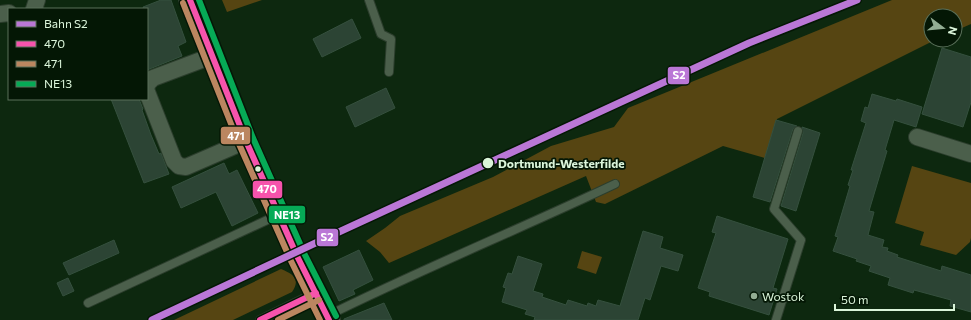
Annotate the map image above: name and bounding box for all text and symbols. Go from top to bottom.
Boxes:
legend [8,8,148,100]
north arrow [923,8,963,48]
text: Bahn S2 [44,16,88,30]
text: N [946,25,960,37]
text: 470 [44,36,65,50]
text: 471 [44,56,62,70]
line badge: S2 [667,66,690,85]
text: S2 [673,68,685,81]
text: NE13 [44,76,72,90]
line badge: 471 [220,126,251,145]
text: 471 [227,129,245,142]
marker: Dortmund-Westerfilde [481,156,495,170]
place label: Dortmund-Westerfilde [498,156,625,170]
unlabelled marker [253,164,263,174]
line badge: 470 [252,180,283,199]
text: 470 [257,182,277,195]
line badge: NE13 [268,205,306,224]
text: NE13 [274,208,300,221]
line badge: S2 [316,228,339,247]
text: S2 [321,230,333,243]
scale bar [835,286,954,312]
place label: Wostok [762,289,805,303]
marker: Wostok [749,291,759,301]
text: 50 m [841,292,869,306]

